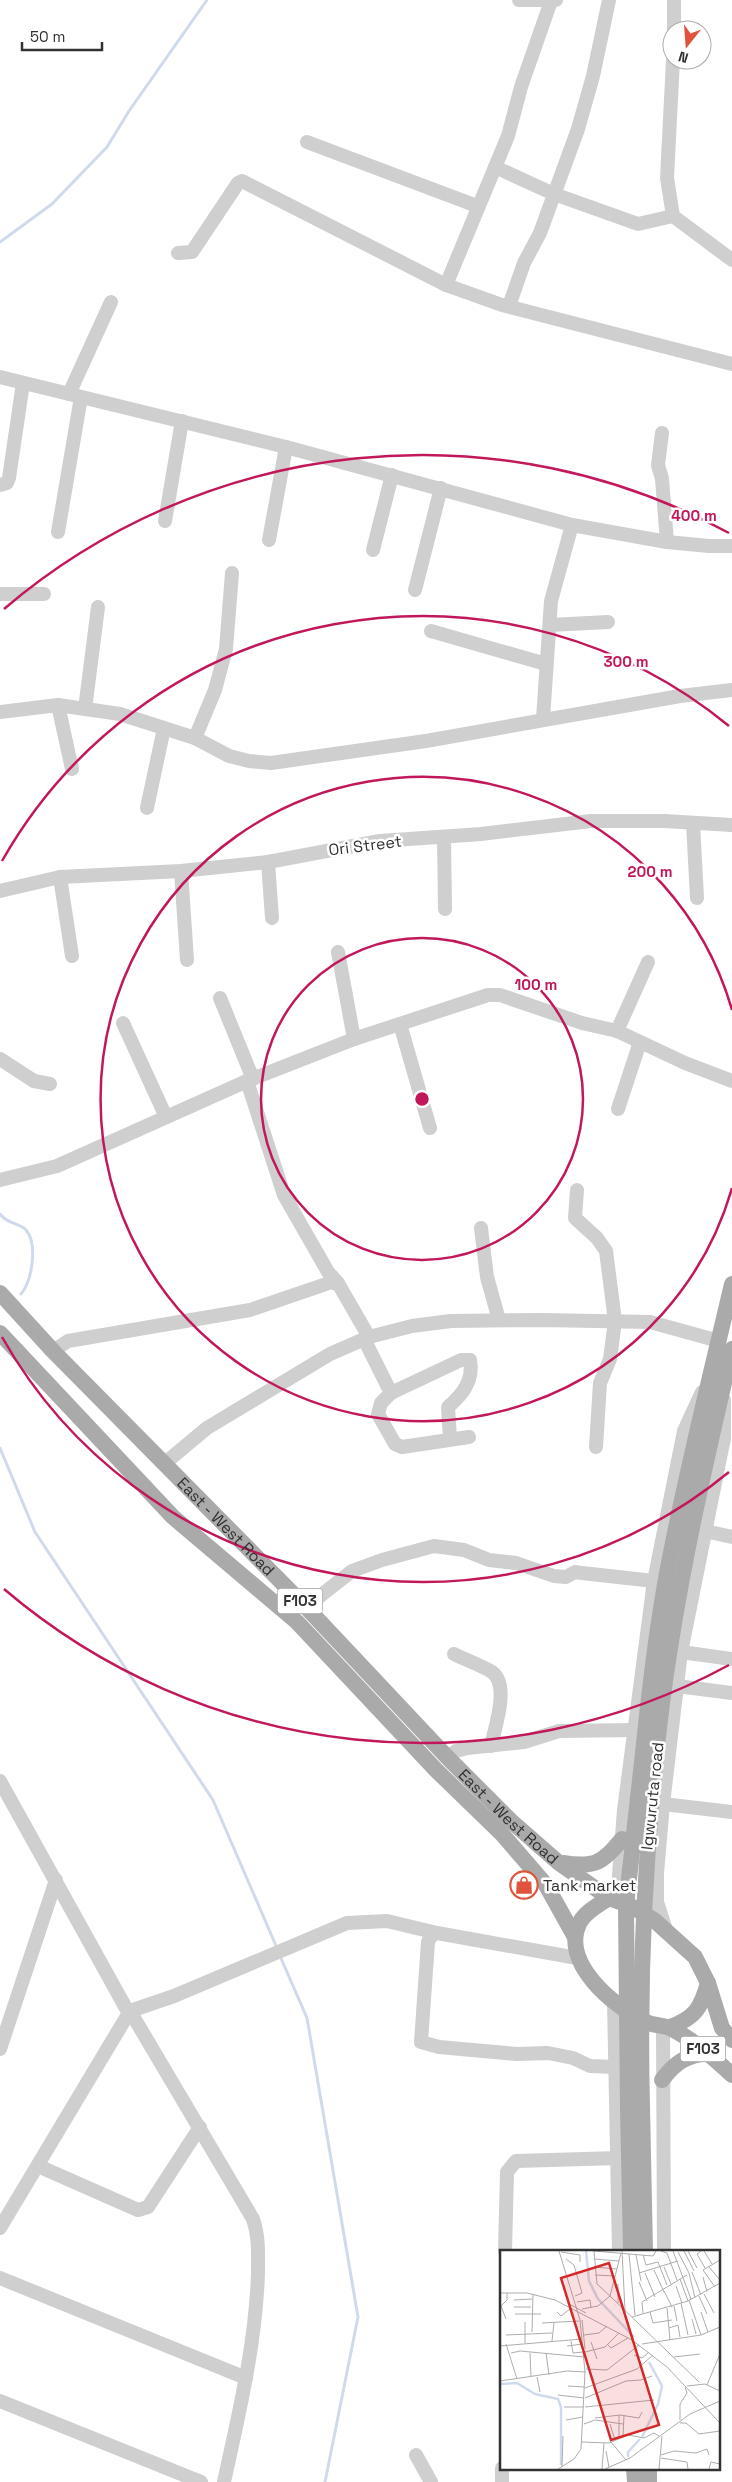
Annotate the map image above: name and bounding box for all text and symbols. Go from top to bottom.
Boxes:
scale bar [22,20,102,52]
north arrow [662,20,712,70]
text: 50 m [30,27,65,46]
text: N [676,47,690,67]
text: 400 m [671,506,717,525]
text: 300 m [603,652,649,671]
street label: Ori Street [327,831,403,860]
text: 200 m [628,862,672,881]
text: 100 m [515,975,557,994]
centre of rings [413,1090,431,1108]
street label: East - West Road [173,1473,279,1580]
road number: F103 [278,1588,322,1614]
street label: Igwuruta road [636,1741,669,1851]
street label: East - West Road [454,1764,563,1869]
shop icon: Tank market [509,1870,539,1900]
place label: Tank market [543,1875,636,1896]
road number: F103 [680,2036,726,2062]
inset map [500,2250,720,2470]

